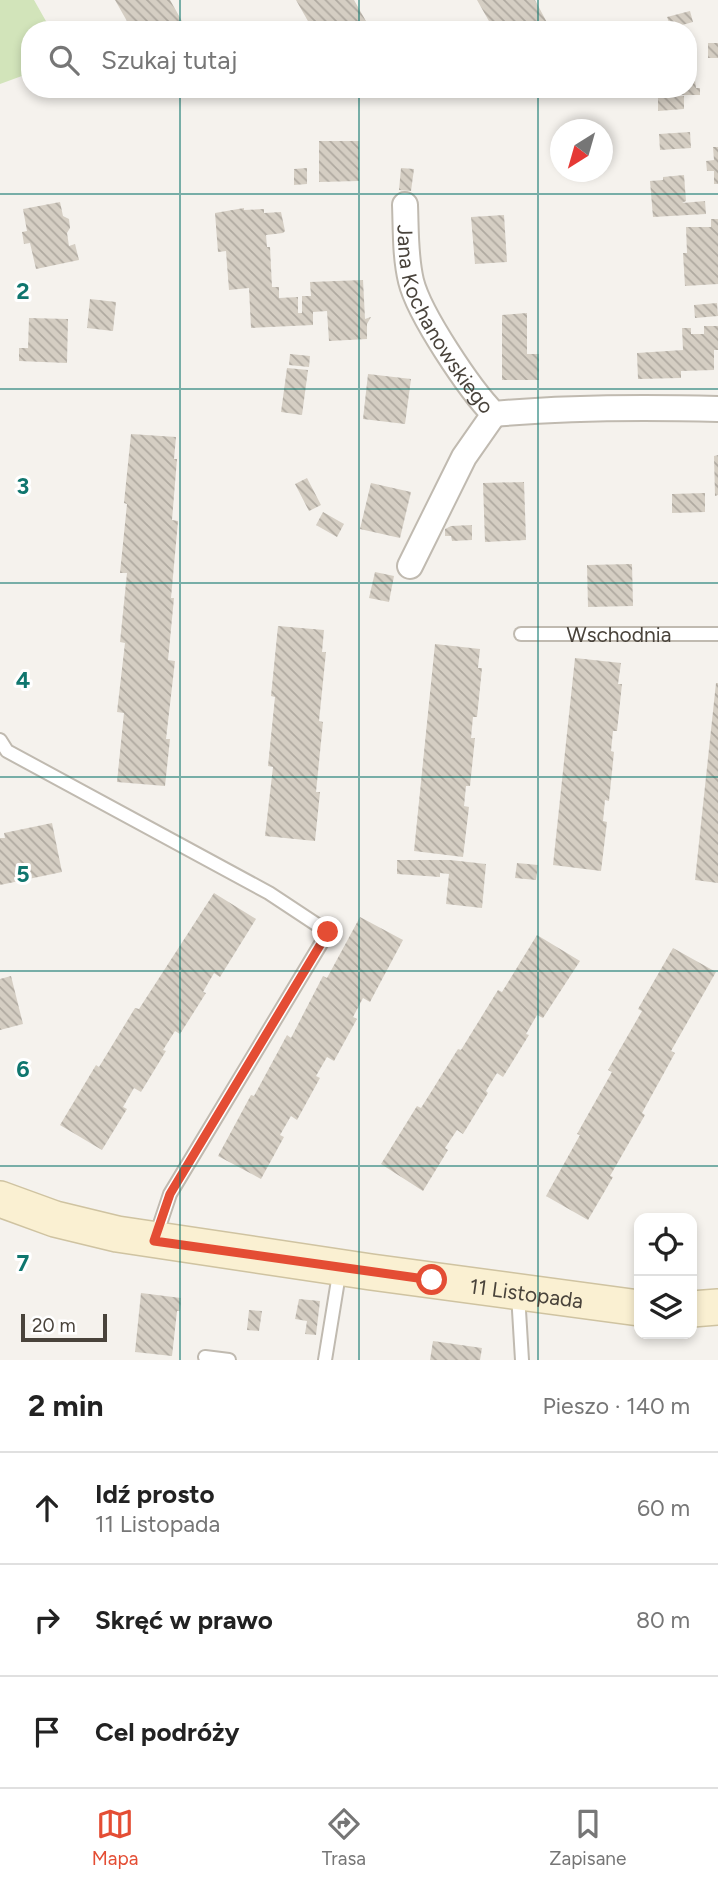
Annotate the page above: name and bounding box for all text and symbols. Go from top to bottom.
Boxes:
search box [21,21,697,98]
icon: search [45,41,83,79]
text: Szukaj tutaj [101,44,238,76]
north arrow [550,119,613,182]
street label: Jana Kochanowskiego [393,224,500,418]
text: 2 [16,277,30,305]
text: 3 [17,472,29,500]
street label: Wschodnia [567,622,671,647]
text: 4 [16,666,30,694]
text: 5 [16,860,30,888]
route end [312,916,343,947]
text: 6 [16,1055,30,1083]
map controls [634,1213,697,1339]
button: locate [634,1213,697,1276]
text: 7 [17,1249,30,1277]
route start [416,1264,447,1295]
street label: 11 Listopada [468,1273,585,1313]
button: layers [634,1276,697,1339]
scale bar [21,1311,107,1343]
text: 20 m [32,1314,76,1337]
text: 2 min [28,1387,104,1424]
text: Pieszo · 140 m [542,1392,690,1420]
text: Idź prosto [95,1478,215,1510]
icon: ahead [28,1489,66,1527]
text: 60 m [637,1494,690,1522]
text: 11 Listopada [95,1510,220,1538]
icon: right [28,1601,66,1639]
text: Skręć w prawo [95,1604,273,1636]
text: 80 m [636,1606,690,1634]
icon: arrive [28,1713,66,1751]
text: Cel podróży [95,1716,239,1748]
tab: Mapa [92,1805,138,1870]
tab: Trasa [322,1805,366,1870]
tab: Zapisane [549,1805,626,1870]

